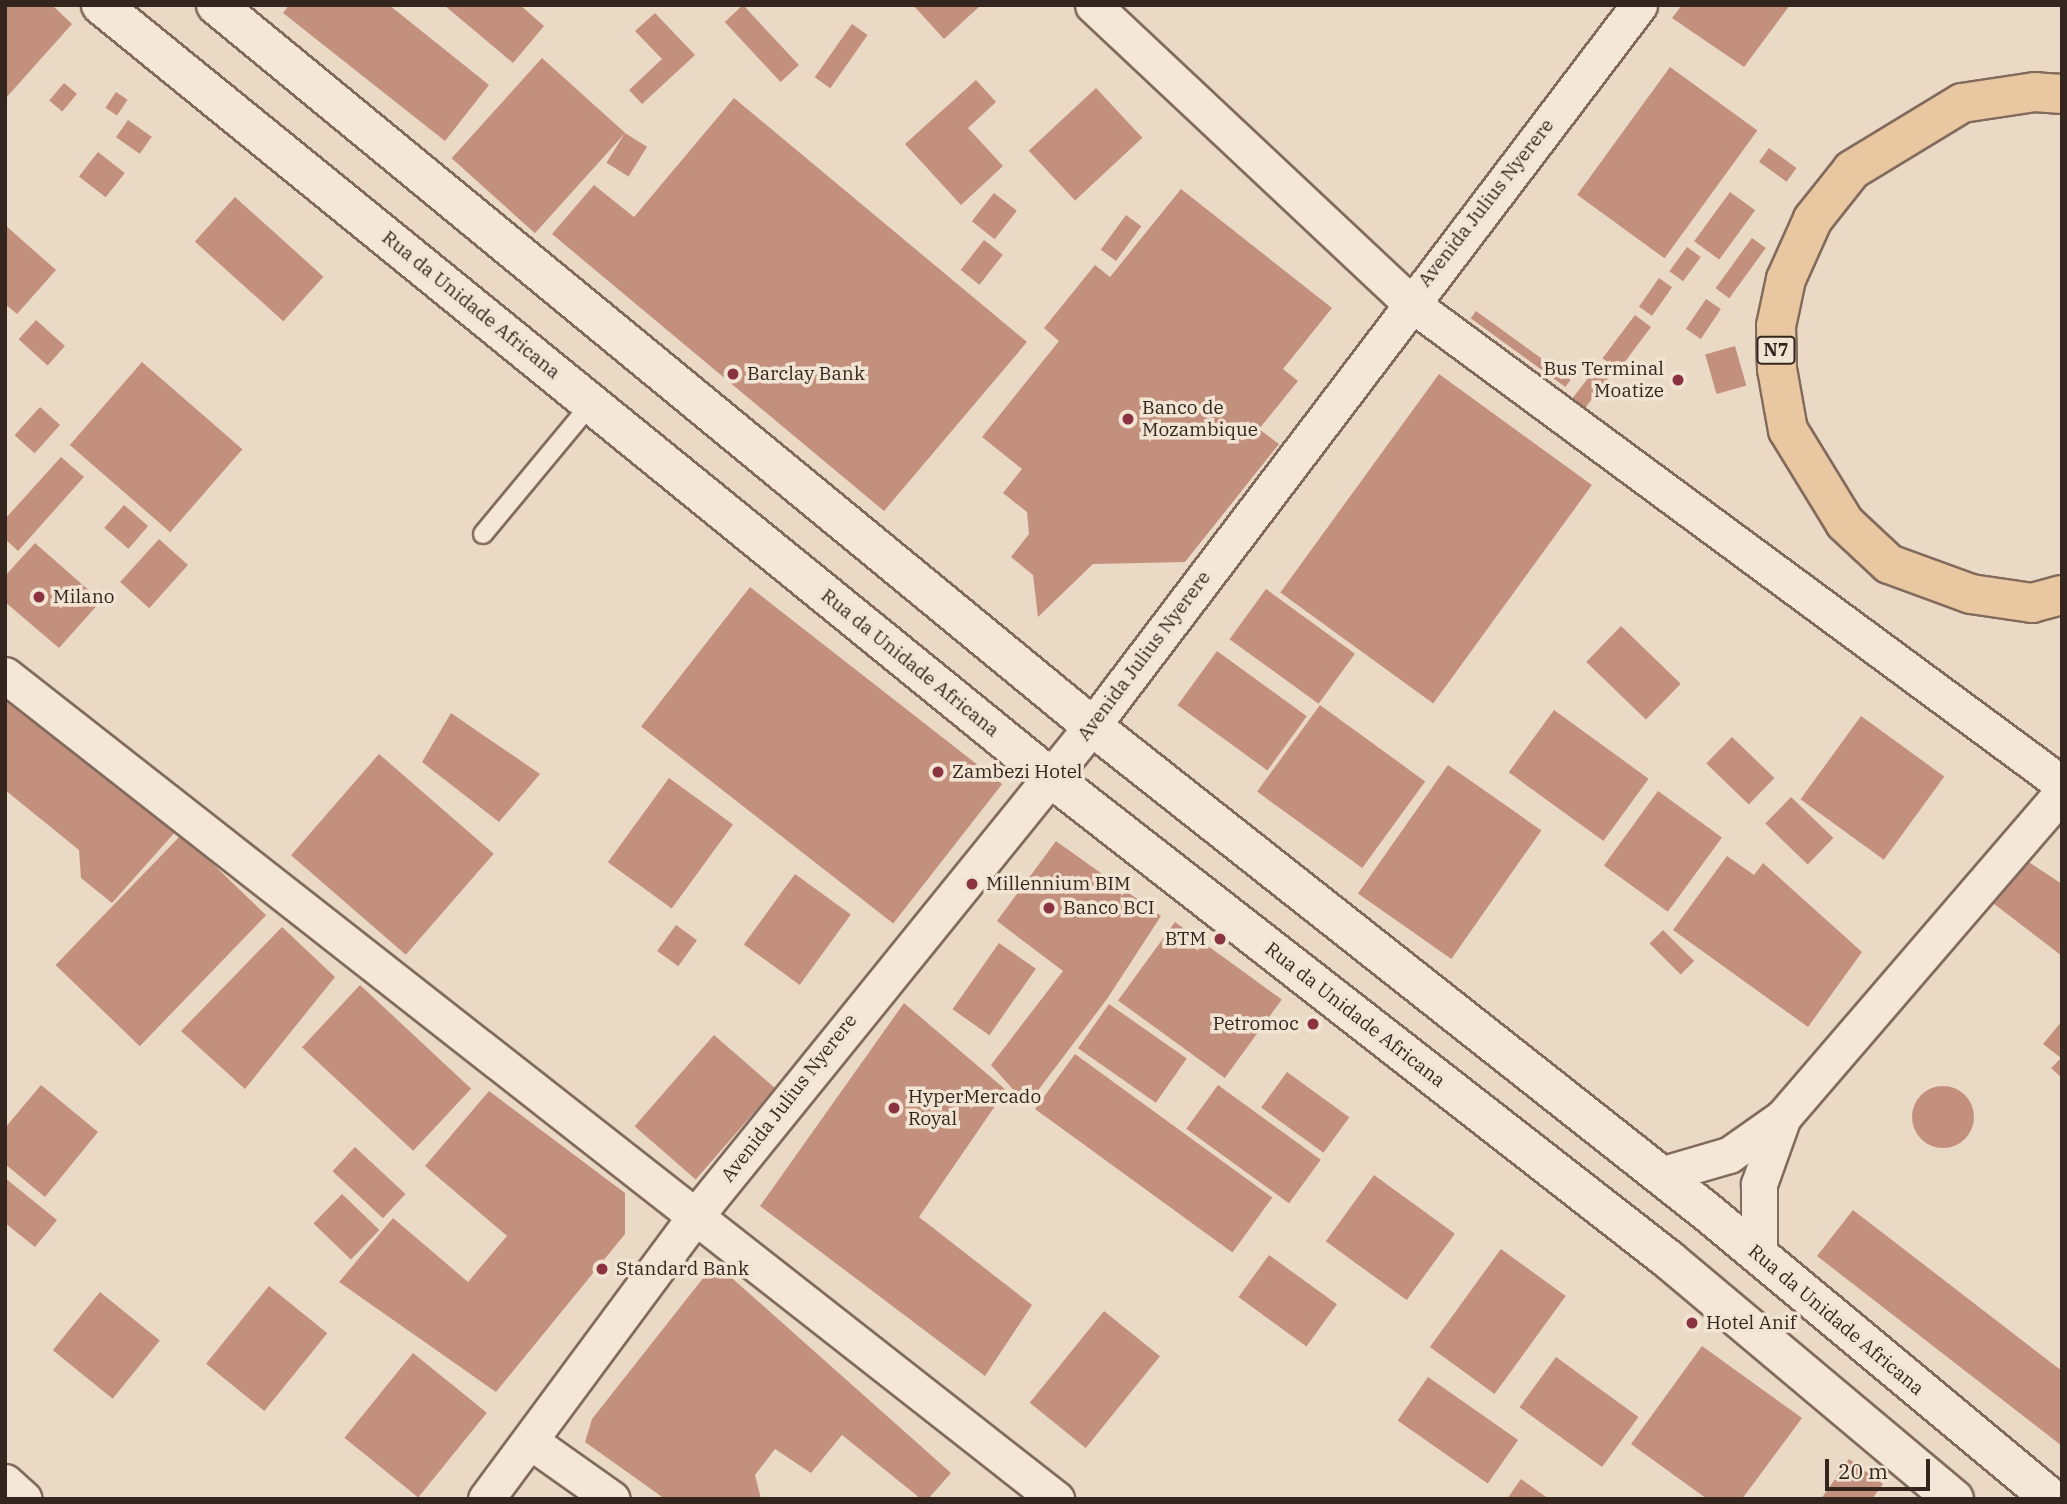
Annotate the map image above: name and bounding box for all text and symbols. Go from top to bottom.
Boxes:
street label: Avenida Julius Nyerere [1413,115,1559,291]
street label: Rua da Unidade Africana [377,226,565,384]
road number: N7 [1755,336,1797,364]
place label: Bus Terminal Moatize [1544,358,1664,402]
place label: Barclay Bank [747,363,865,385]
marker: Barclay Bank [725,366,741,382]
marker: Bus Terminal Moatize [1670,372,1686,388]
place label: Banco de Mozambique [1142,397,1258,441]
marker: Banco de Mozambique [1120,411,1136,427]
street label: Avenida Julius Nyerere [1073,567,1215,745]
street label: Rua da Unidade Africana [816,584,1004,742]
place label: Milano [53,586,114,608]
marker: Milano [31,589,47,605]
place label: Zambezi Hotel [952,761,1083,783]
marker: Zambezi Hotel [930,764,946,780]
place label: Millennium BIM [986,873,1131,895]
marker: Millennium BIM [964,876,980,892]
place label: Banco BCI [1063,897,1155,919]
marker: Banco BCI [1041,900,1057,916]
place label: BTM [1165,928,1206,950]
marker: BTM [1212,931,1228,947]
street label: Rua da Unidade Africana [1260,938,1450,1092]
street label: Avenida Julius Nyerere [716,1010,862,1186]
place label: Petromoc [1213,1013,1299,1035]
marker: Petromoc [1305,1016,1321,1032]
place label: HyperMercado Royal [908,1086,1041,1130]
marker: HyperMercado Royal [886,1100,902,1116]
street label: Rua da Unidade Africana [1744,1240,1928,1400]
place label: Standard Bank [616,1258,749,1280]
marker: Standard Bank [594,1261,610,1277]
place label: Hotel Anif [1706,1312,1796,1334]
marker: Hotel Anif [1684,1315,1700,1331]
scale bar [1829,1444,1934,1488]
text: 20 m [1838,1457,1888,1485]

